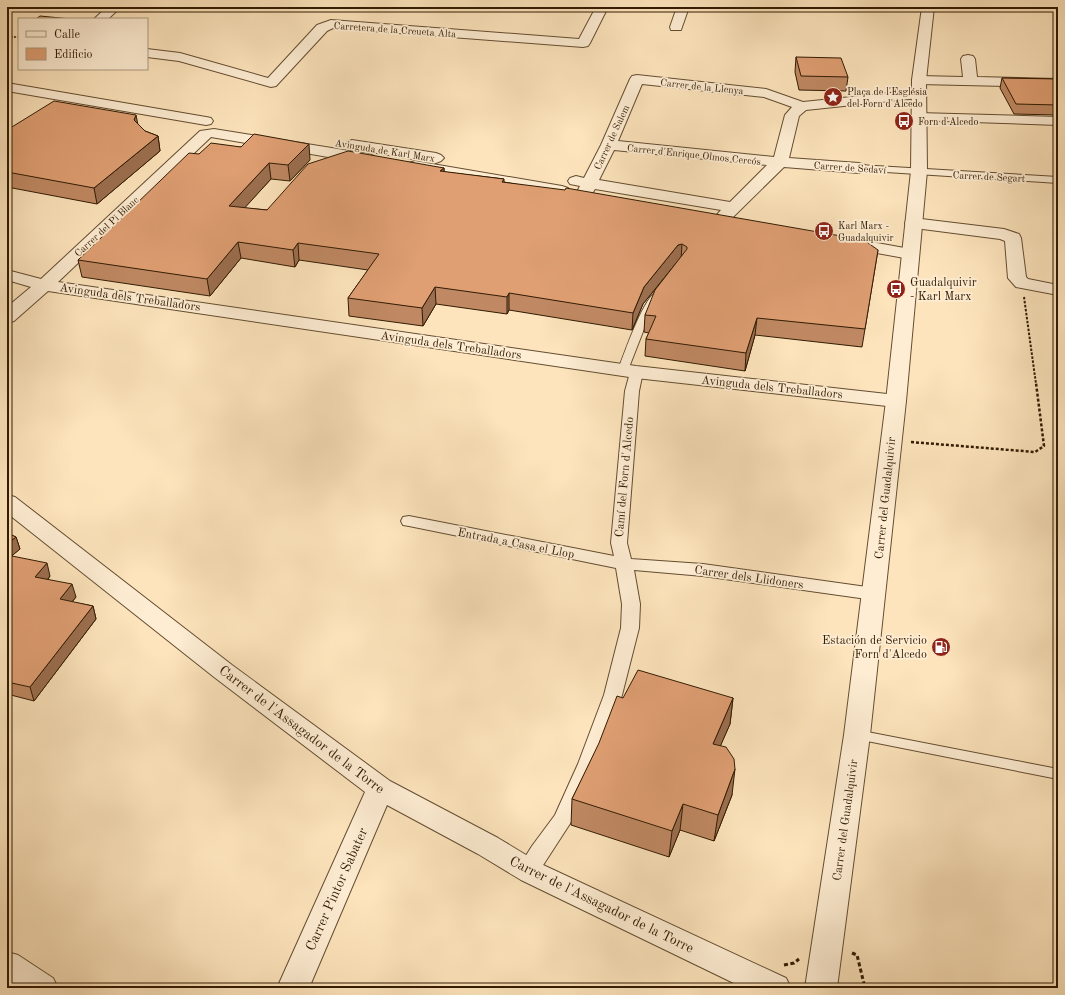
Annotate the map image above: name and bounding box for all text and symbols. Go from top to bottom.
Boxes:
legend [18,18,148,70]
street label: Carretera de la Creueta Alta [333,21,457,39]
text: Calle [54,29,80,41]
text: Edificio [54,49,93,61]
street label: Carrer de la Llenya [660,78,744,96]
place icon: Plaça de l'Església del Forn d'Alcedo [822,86,844,108]
place label: Plaça de l'Església del Forn d'Alcedo [847,87,927,109]
street label: Carrer de Salem [593,103,631,171]
bus stop icon: Forn d'Alcedo [893,110,915,132]
place label: Forn d'Alcedo [918,117,978,127]
street label: Avinguda de Karl Marx [334,138,436,164]
street label: Carrer d'Enrique Olmos Cercós [626,143,761,167]
street label: Carrer de Sedaví [813,160,887,176]
street label: Carrer de Segart [952,170,1026,184]
street label: Carrer del Pi Blanc [73,194,141,259]
bus stop icon: Karl Marx - Guadalquivir [813,220,835,242]
place label: Karl Marx - Guadalquivir [838,221,894,243]
place label: Guadalquivir - Karl Marx [910,277,977,303]
bus stop icon: Guadalquivir - Karl Marx [885,278,907,300]
street label: Avinguda dels Treballadors [59,282,201,314]
street label: Avinguda dels Treballadors [380,330,522,362]
street label: Avinguda dels Treballadors [700,375,843,401]
street label: Camí del Forn d'Alcedo [614,416,636,538]
street label: Carrer del Guadalquivir [874,436,898,560]
street label: Entrada a Casa el Llop [456,527,575,561]
street label: Carrer dels Llidoners [694,564,804,592]
place label: Estación de Servicio Forn d'Alcedo [822,635,927,661]
fuel station icon: Estación de Servicio Forn d'Alcedo [930,636,952,658]
street label: Carrer de l'Assagador de la Torre [216,663,387,796]
street label: Carrer del Guadalquivir [832,759,860,882]
street label: Carrer Pintor Sabater [303,826,370,953]
street label: Carrer de l'Assagador de la Torre [507,854,696,956]

